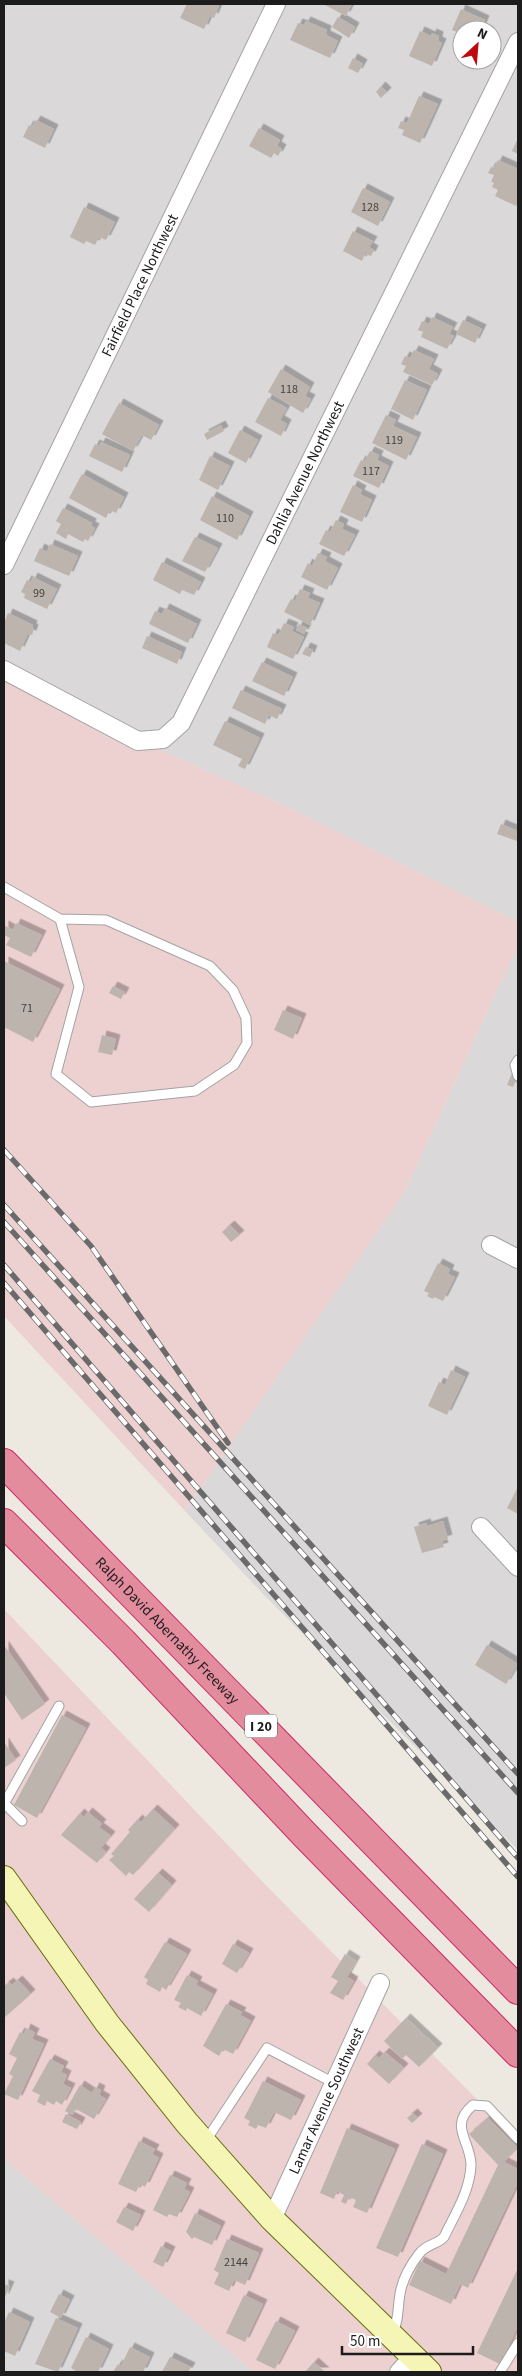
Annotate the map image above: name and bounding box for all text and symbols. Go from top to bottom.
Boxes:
north arrow [452,20,502,70]
text: N [474,23,491,45]
house number: 128 [361,199,379,216]
street label: Fairfield Place Northwest [97,210,184,360]
house number: 118 [280,381,298,398]
street label: Dahlia Avenue Northwest [261,398,350,548]
house number: 119 [385,432,403,449]
house number: 117 [362,463,380,480]
house number: 110 [216,510,234,527]
house number: 99 [33,585,45,602]
house number: 71 [21,1000,33,1017]
street label: Ralph David Abernathy Freeway [90,1552,244,1709]
road number: I 20 [245,1714,277,1738]
street label: Lamar Avenue Southwest [284,2024,369,2178]
house number: 2144 [224,2254,248,2271]
scale bar [342,2324,473,2356]
text: 50 m [350,2331,380,2352]

